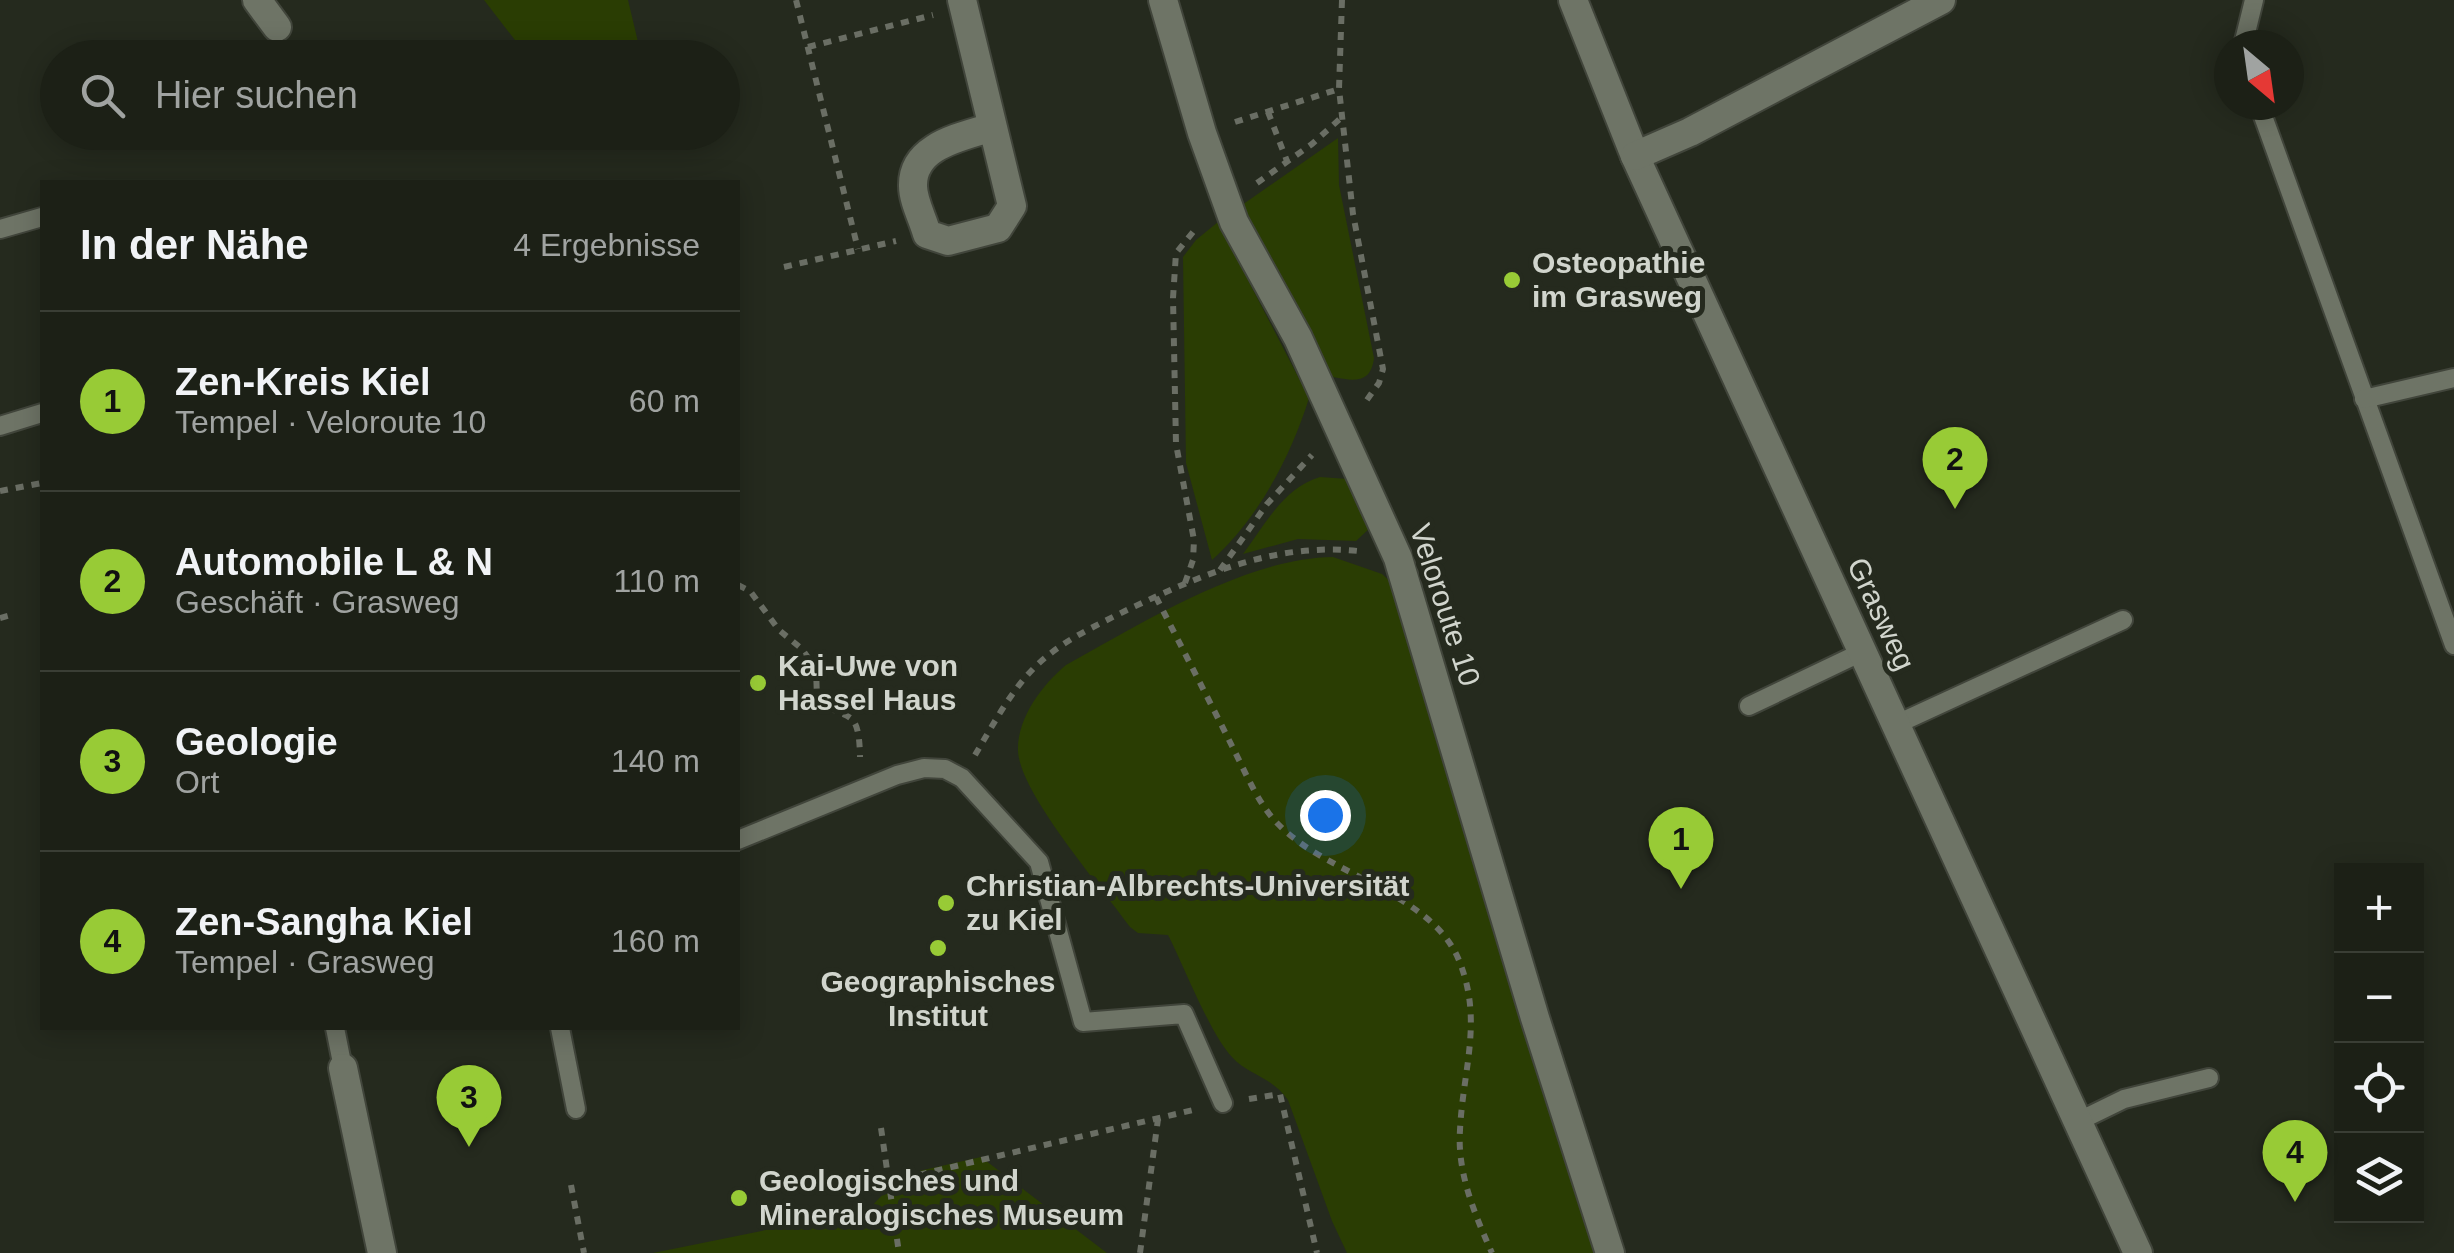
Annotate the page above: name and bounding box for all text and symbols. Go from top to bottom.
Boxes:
north arrow [2214,30,2304,120]
search box [40,40,740,150]
icon: search [75,68,130,123]
text: Hier suchen [155,74,358,116]
text: In der Nähe [80,221,309,268]
text: 4 Ergebnisse [513,227,700,263]
place label: Osteopathie im Grasweg [1532,246,1705,313]
marker: Osteopathie im Grasweg [1501,269,1523,291]
text: Zen-Kreis Kiel [175,361,431,403]
text: 1 [104,383,121,419]
text: 60 m [629,383,700,419]
text: Tempel · Veloroute 10 [175,404,486,440]
pin: 2 [1922,426,1988,509]
street label: Veloroute 10 [1404,520,1487,690]
text: Automobile L & N [175,541,493,583]
street label: Grasweg [1841,552,1922,675]
text: 2 [104,563,121,599]
text: 110 m [613,563,700,599]
text: Geschäft · Grasweg [175,584,460,620]
place label: Kai-Uwe von Hassel Haus [778,649,958,716]
marker: Kai-Uwe von Hassel Haus [747,672,769,694]
text: Geologie [175,721,338,763]
text: 3 [104,743,121,779]
text: 140 m [611,743,700,779]
text: Ort [175,764,219,800]
your location [1300,790,1351,841]
pin: 1 [1648,806,1714,889]
map controls [2334,863,2424,1223]
button: + [2334,863,2424,953]
place label: Christian-Albrechts-Universität zu Kiel [966,869,1409,936]
marker: Christian-Albrechts-Universität zu Kiel [935,892,957,914]
text: Zen-Sangha Kiel [175,901,473,943]
text: 4 [104,923,121,959]
text: 160 m [611,923,700,959]
marker: Geographisches Institut [927,937,949,959]
text: Tempel · Grasweg [175,944,435,980]
button: − [2334,953,2424,1043]
place label: Geographisches Institut [820,965,1056,1032]
button: locate [2334,1043,2424,1133]
pin: 3 [436,1064,502,1147]
pin: 4 [2262,1120,2328,1202]
button: layers [2334,1133,2424,1223]
place label: Geologisches und Mineralogisches Museum [759,1164,1124,1231]
marker: Geologisches und Mineralogisches Museum [728,1187,750,1209]

